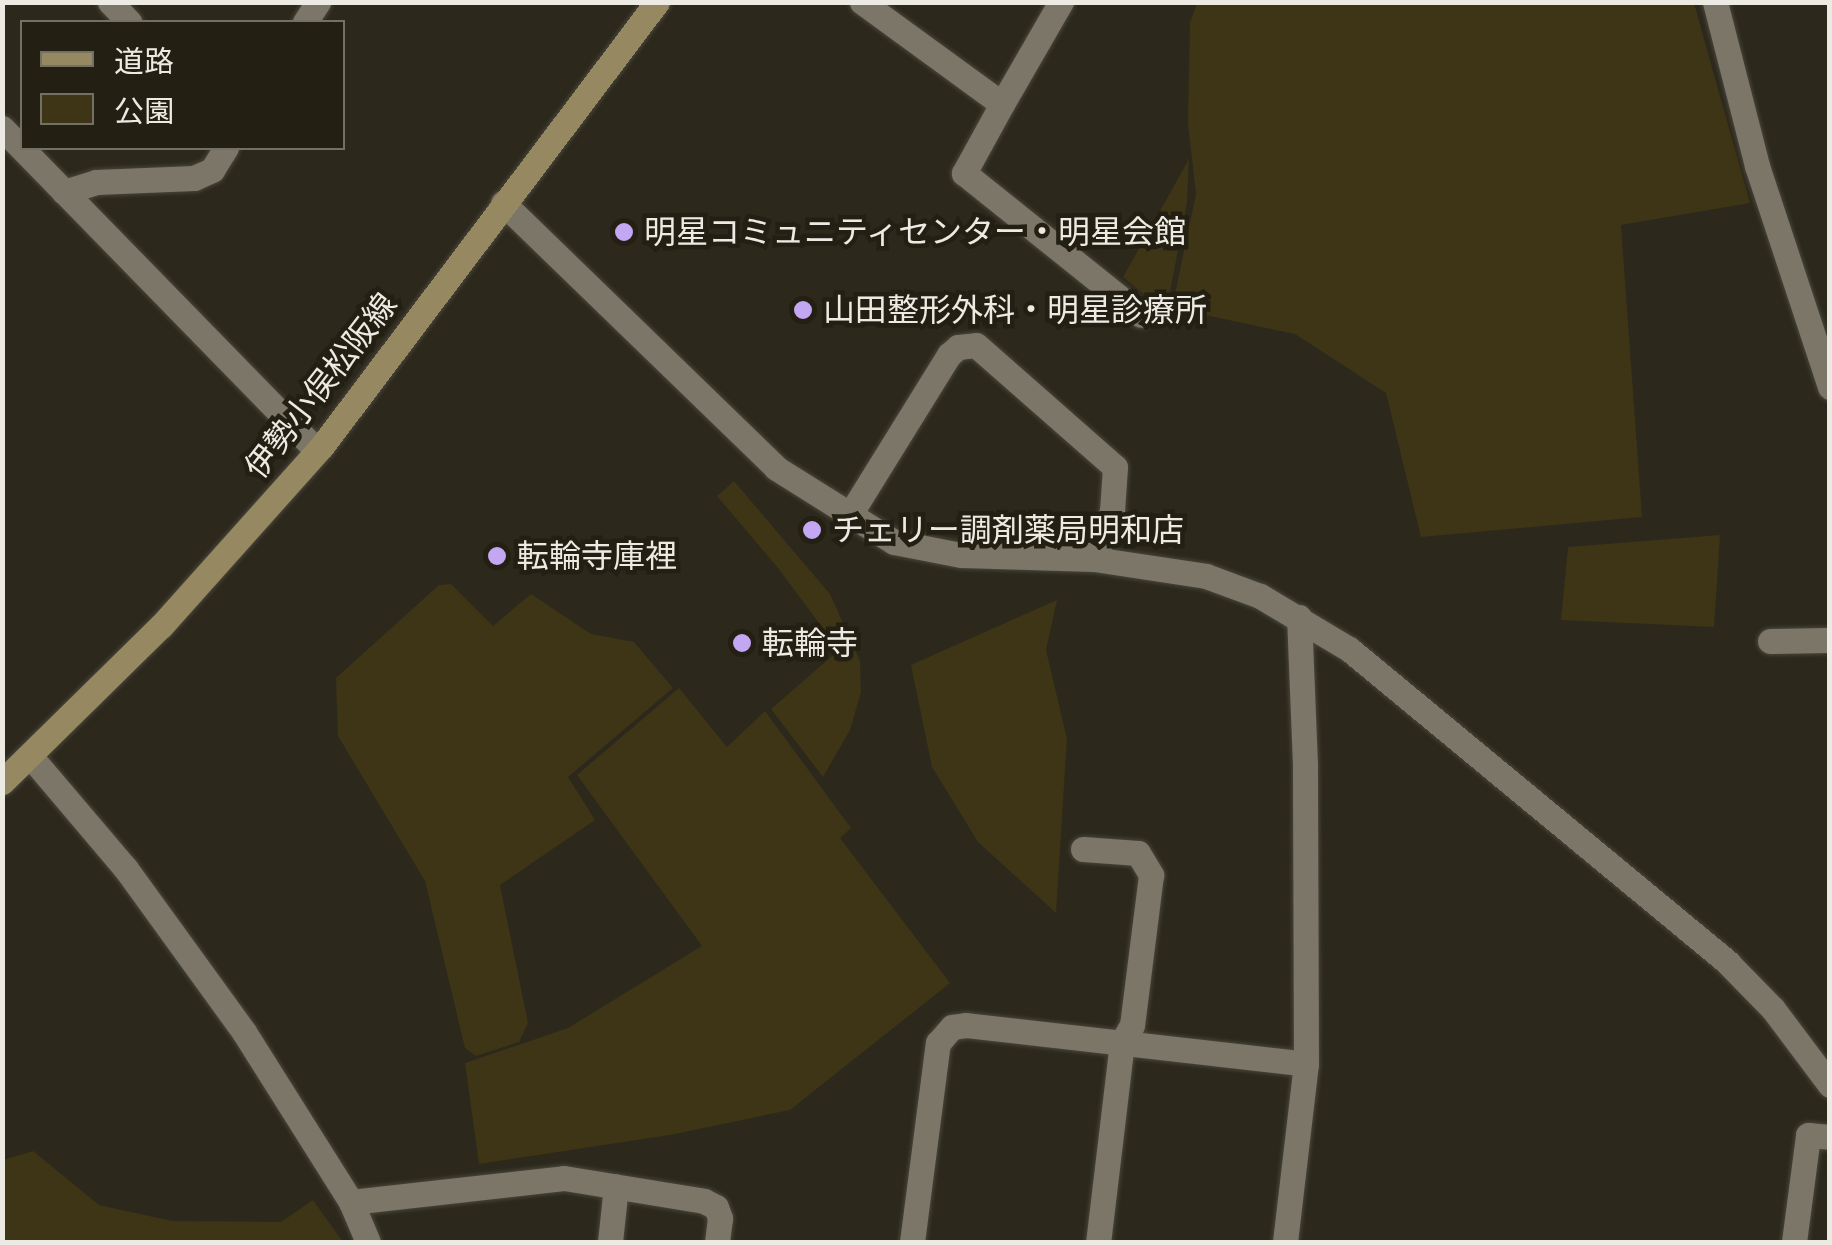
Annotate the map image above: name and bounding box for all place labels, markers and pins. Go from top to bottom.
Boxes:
place label: 明星コミュニティセンター・明星会館 [644,213,1188,251]
marker: 明星コミュニティセンター・明星会館 [613,221,635,243]
place label: 山田整形外科・明星診療所 [823,291,1207,329]
marker: 山田整形外科・明星診療所 [792,299,814,321]
place label: チェリー調剤薬局明和店 [832,511,1184,549]
marker: チェリー調剤薬局明和店 [801,519,823,541]
place label: 転輪寺庫裡 [517,537,677,575]
marker: 転輪寺庫裡 [486,545,508,567]
place label: 転輪寺 [762,624,858,662]
marker: 転輪寺 [731,632,753,654]

